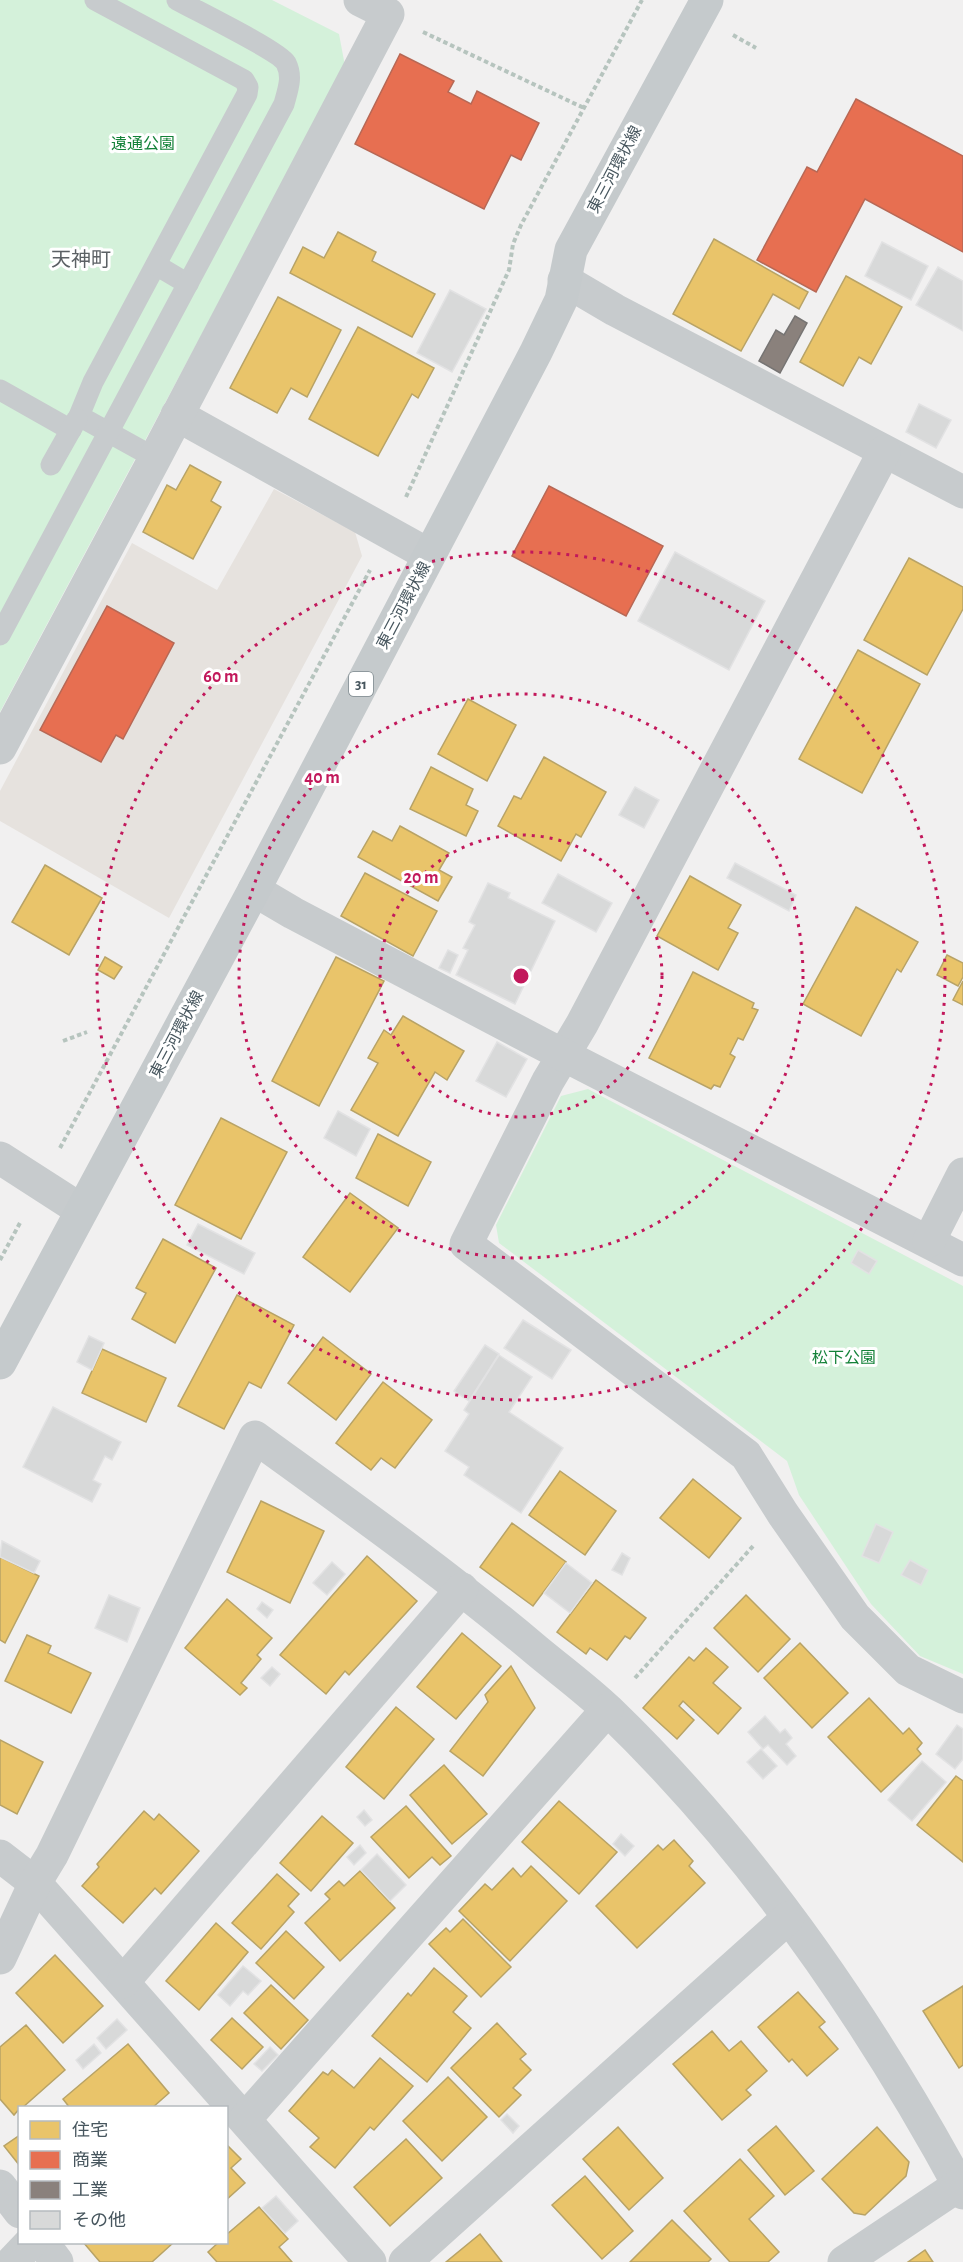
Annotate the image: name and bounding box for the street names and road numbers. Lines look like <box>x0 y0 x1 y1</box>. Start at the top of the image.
street label: 東三河環状線 <box>584 123 644 216</box>
street label: 東三河環状線 <box>373 559 433 652</box>
road number: 31 <box>349 672 373 696</box>
street label: 東三河環状線 <box>146 988 206 1081</box>

